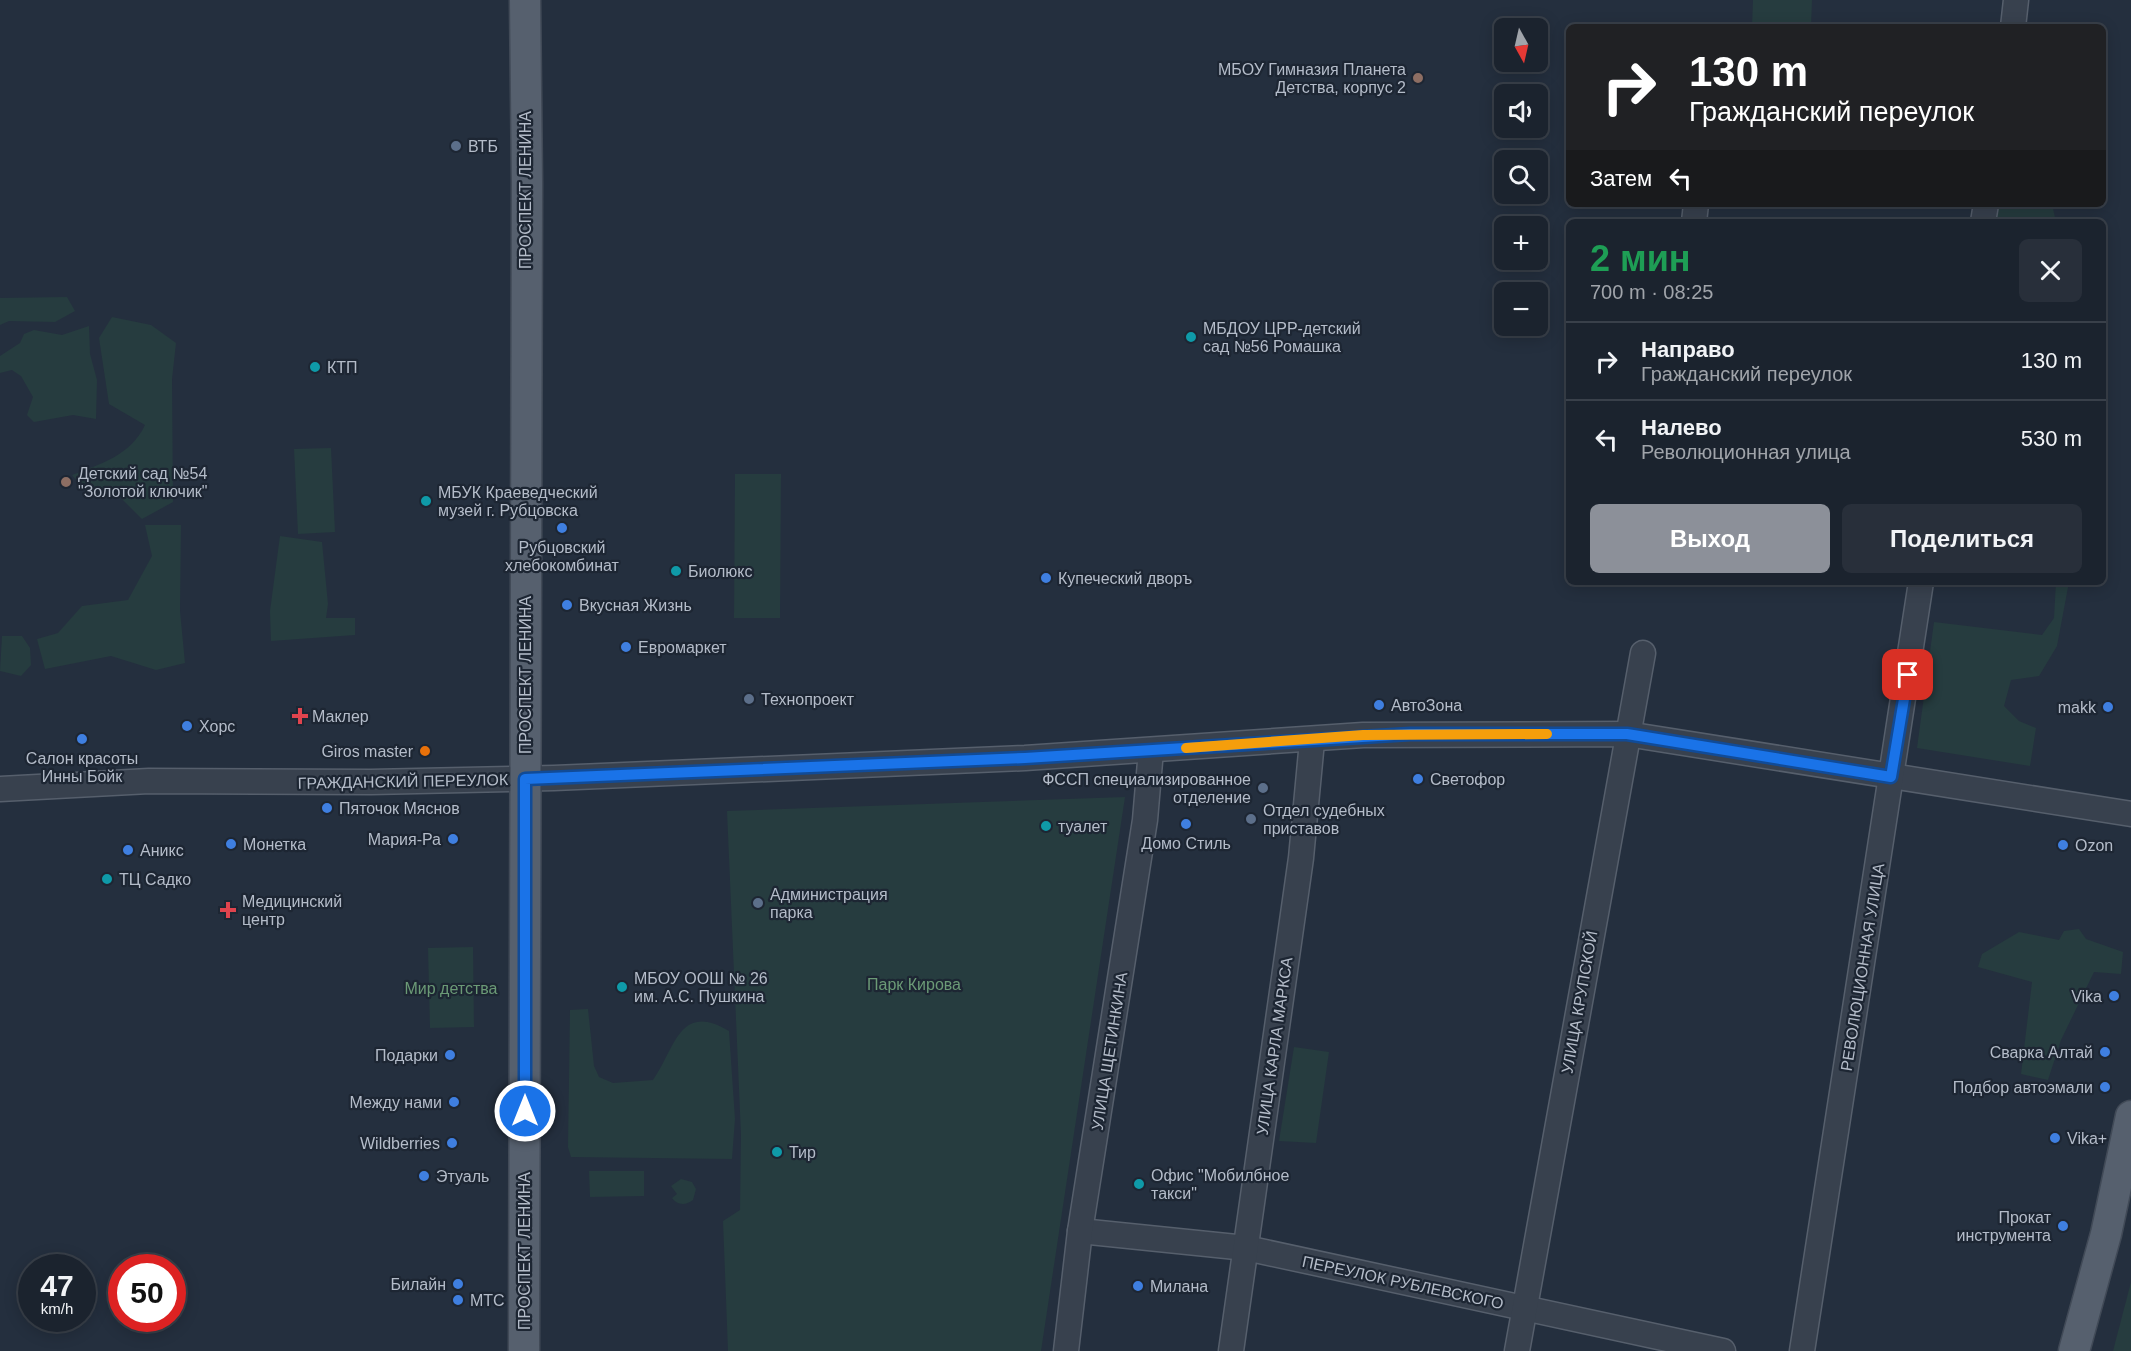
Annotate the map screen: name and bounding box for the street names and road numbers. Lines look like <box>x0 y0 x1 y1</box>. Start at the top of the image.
street label: ПРОСПЕКТ ЛЕНИНА <box>517 111 534 269</box>
street label: ПРОСПЕКТ ЛЕНИНА <box>517 596 534 754</box>
street label: ГРАЖДАНСКИЙ ПЕРЕУЛОК <box>298 770 509 792</box>
street label: РЕВОЛЮЦИОННАЯ УЛИЦА <box>1838 862 1887 1072</box>
street label: УЛИЦА КРУПСКОЙ <box>1558 929 1600 1075</box>
street label: УЛИЦА КАРЛА МАРКСА <box>1254 956 1295 1136</box>
street label: УЛИЦА ЩЕТИНКИНА <box>1089 970 1130 1131</box>
street label: ПРОСПЕКТ ЛЕНИНА <box>516 1172 533 1330</box>
street label: ПЕРЕУЛОК РУБЛЕВСКОГО <box>1301 1253 1505 1312</box>

